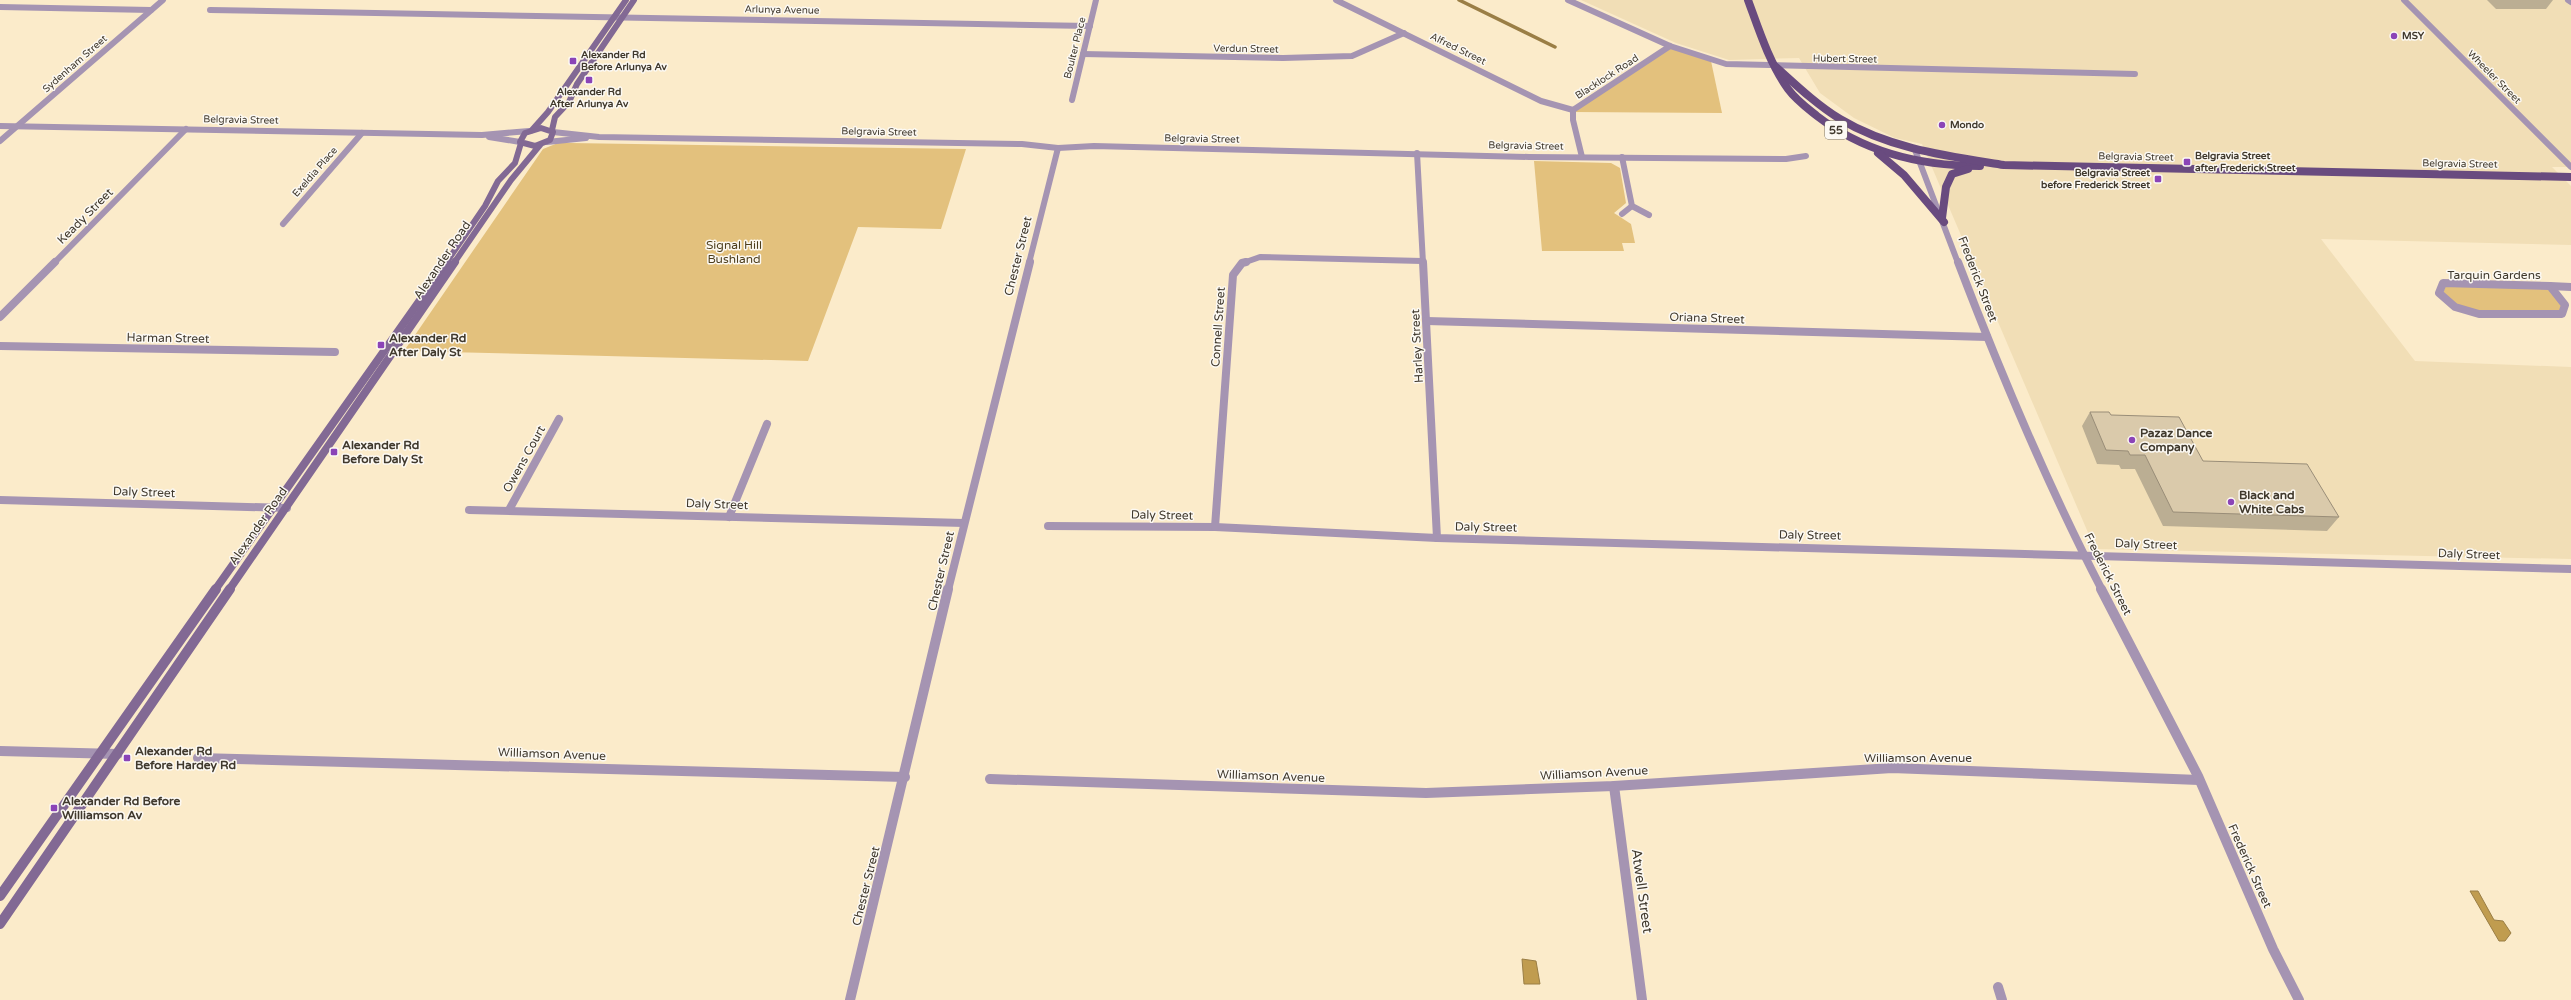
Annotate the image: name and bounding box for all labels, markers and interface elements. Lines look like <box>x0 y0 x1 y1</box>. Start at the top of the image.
street label: Arlunya Avenue <box>744 3 820 17</box>
street label: Boulter Place <box>1062 16 1089 80</box>
street label: Alfred Street <box>1428 30 1488 68</box>
place label: MSY <box>2402 30 2425 42</box>
marker: MSY <box>2389 31 2399 41</box>
street label: Sydenham Street <box>40 33 110 95</box>
street label: Verdun Street <box>1213 42 1279 56</box>
street label: Wheeler Street <box>2465 48 2523 106</box>
place label: Alexander Rd Before Arlunya Av <box>581 49 668 73</box>
street label: Blacklock Road <box>1573 52 1641 102</box>
street label: Hubert Street <box>1813 52 1877 66</box>
marker: Alexander Rd Before Arlunya Av <box>568 56 578 66</box>
marker: Alexander Rd After Arlunya Av <box>584 75 594 85</box>
place label: Alexander Rd After Arlunya Av <box>550 86 629 110</box>
street label: Belgravia Street <box>203 113 279 127</box>
place label: Mondo <box>1950 119 1984 131</box>
marker: Mondo <box>1937 120 1947 130</box>
road number: 55 <box>1825 121 1847 139</box>
street label: Belgravia Street <box>841 125 917 139</box>
street label: Belgravia Street <box>1164 132 1240 146</box>
street label: Belgravia Street <box>1488 139 1564 153</box>
street label: Exeldia Place <box>290 144 340 200</box>
street label: Belgravia Street <box>2098 150 2174 164</box>
place label: Belgravia Street after Frederick Street <box>2195 150 2296 174</box>
marker: Belgravia Street after Frederick Street <box>2182 157 2192 167</box>
street label: Belgravia Street <box>2422 157 2498 171</box>
place label: Belgravia Street before Frederick Street <box>2041 167 2150 191</box>
marker: Belgravia Street before Frederick Street <box>2153 174 2163 184</box>
street label: Keady Street <box>54 185 116 247</box>
street label: Chester Street <box>1001 214 1035 297</box>
street label: Alexander Road <box>411 218 473 302</box>
street label: Frederick Street <box>1955 234 2001 324</box>
park label: Signal Hill Bushland <box>706 238 762 266</box>
street label: Tarquin Gardens <box>2447 268 2541 282</box>
street label: Connell Street <box>1208 286 1228 368</box>
street label: Harley Street <box>1408 308 1426 383</box>
street label: Oriana Street <box>1669 310 1745 326</box>
street label: Harman Street <box>126 330 210 346</box>
place label: Alexander Rd After Daly St <box>389 331 466 360</box>
marker: Alexander Rd After Daly St <box>376 340 386 350</box>
street label: Owens Court <box>500 423 548 495</box>
place label: Pazaz Dance Company <box>2140 426 2213 455</box>
marker: Pazaz Dance Company <box>2127 435 2137 445</box>
place label: Alexander Rd Before Daly St <box>342 438 423 467</box>
marker: Alexander Rd Before Daly St <box>329 447 339 457</box>
street label: Daly Street <box>113 484 176 500</box>
street label: Alexander Road <box>226 485 290 567</box>
place label: Black and White Cabs <box>2239 488 2304 516</box>
street label: Daly Street <box>686 496 749 512</box>
marker: Black and White Cabs <box>2226 497 2236 507</box>
street label: Daly Street <box>1131 507 1194 523</box>
street label: Daly Street <box>1455 519 1518 535</box>
street label: Daly Street <box>1779 527 1842 543</box>
street label: Chester Street <box>925 529 957 612</box>
street label: Frederick Street <box>2081 531 2135 618</box>
street label: Daly Street <box>2115 536 2178 552</box>
street label: Daly Street <box>2438 546 2501 562</box>
place label: Alexander Rd Before Hardey Rd <box>135 744 236 773</box>
street label: Williamson Avenue <box>498 745 606 763</box>
street label: Williamson Avenue <box>1864 751 1972 765</box>
marker: Alexander Rd Before Hardey Rd <box>122 753 132 763</box>
street label: Williamson Avenue <box>1540 763 1649 783</box>
street label: Williamson Avenue <box>1217 767 1325 785</box>
place label: Alexander Rd Before Williamson Av <box>62 794 180 822</box>
marker: Alexander Rd Before Williamson Av <box>49 803 59 813</box>
street label: Frederick Street <box>2225 822 2275 911</box>
street label: Chester Street <box>849 844 883 927</box>
street label: Atwell Street <box>1628 848 1656 935</box>

